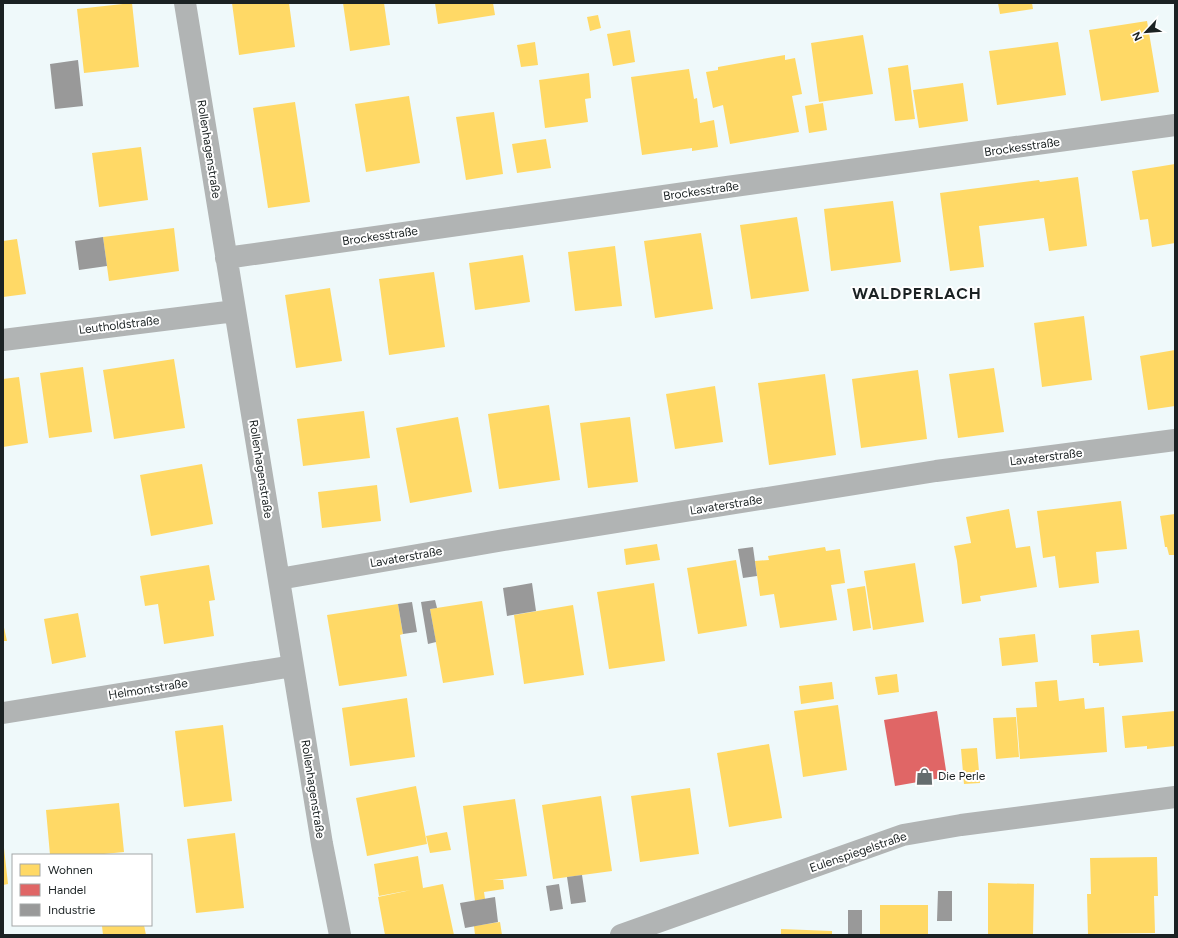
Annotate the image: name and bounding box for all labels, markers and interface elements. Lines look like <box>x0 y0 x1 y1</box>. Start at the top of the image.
north arrow <box>1126 12 1166 52</box>
text: N <box>1130 29 1145 43</box>
street label: Rollenhagenstraße <box>194 99 224 200</box>
street label: Brockesstraße <box>983 135 1061 159</box>
street label: Brockesstraße <box>662 179 740 203</box>
street label: Brockesstraße <box>341 224 419 248</box>
district label: WALDPERLACH <box>852 284 982 303</box>
street label: Leutholdstraße <box>78 313 160 337</box>
street label: Rollenhagenstraße <box>246 419 276 520</box>
street label: Lavaterstraße <box>1009 446 1084 468</box>
street label: Lavaterstraße <box>689 492 764 518</box>
street label: Lavaterstraße <box>369 544 444 570</box>
street label: Helmontstraße <box>107 676 189 702</box>
street label: Rollenhagenstraße <box>298 739 328 840</box>
shop icon: Die Perle <box>915 766 935 786</box>
place label: Die Perle <box>938 769 986 783</box>
street label: Eulenspiegelstraße <box>808 829 909 875</box>
legend <box>12 854 152 926</box>
text: Wohnen <box>48 863 93 877</box>
text: Handel <box>48 883 86 897</box>
text: Industrie <box>48 903 96 917</box>

